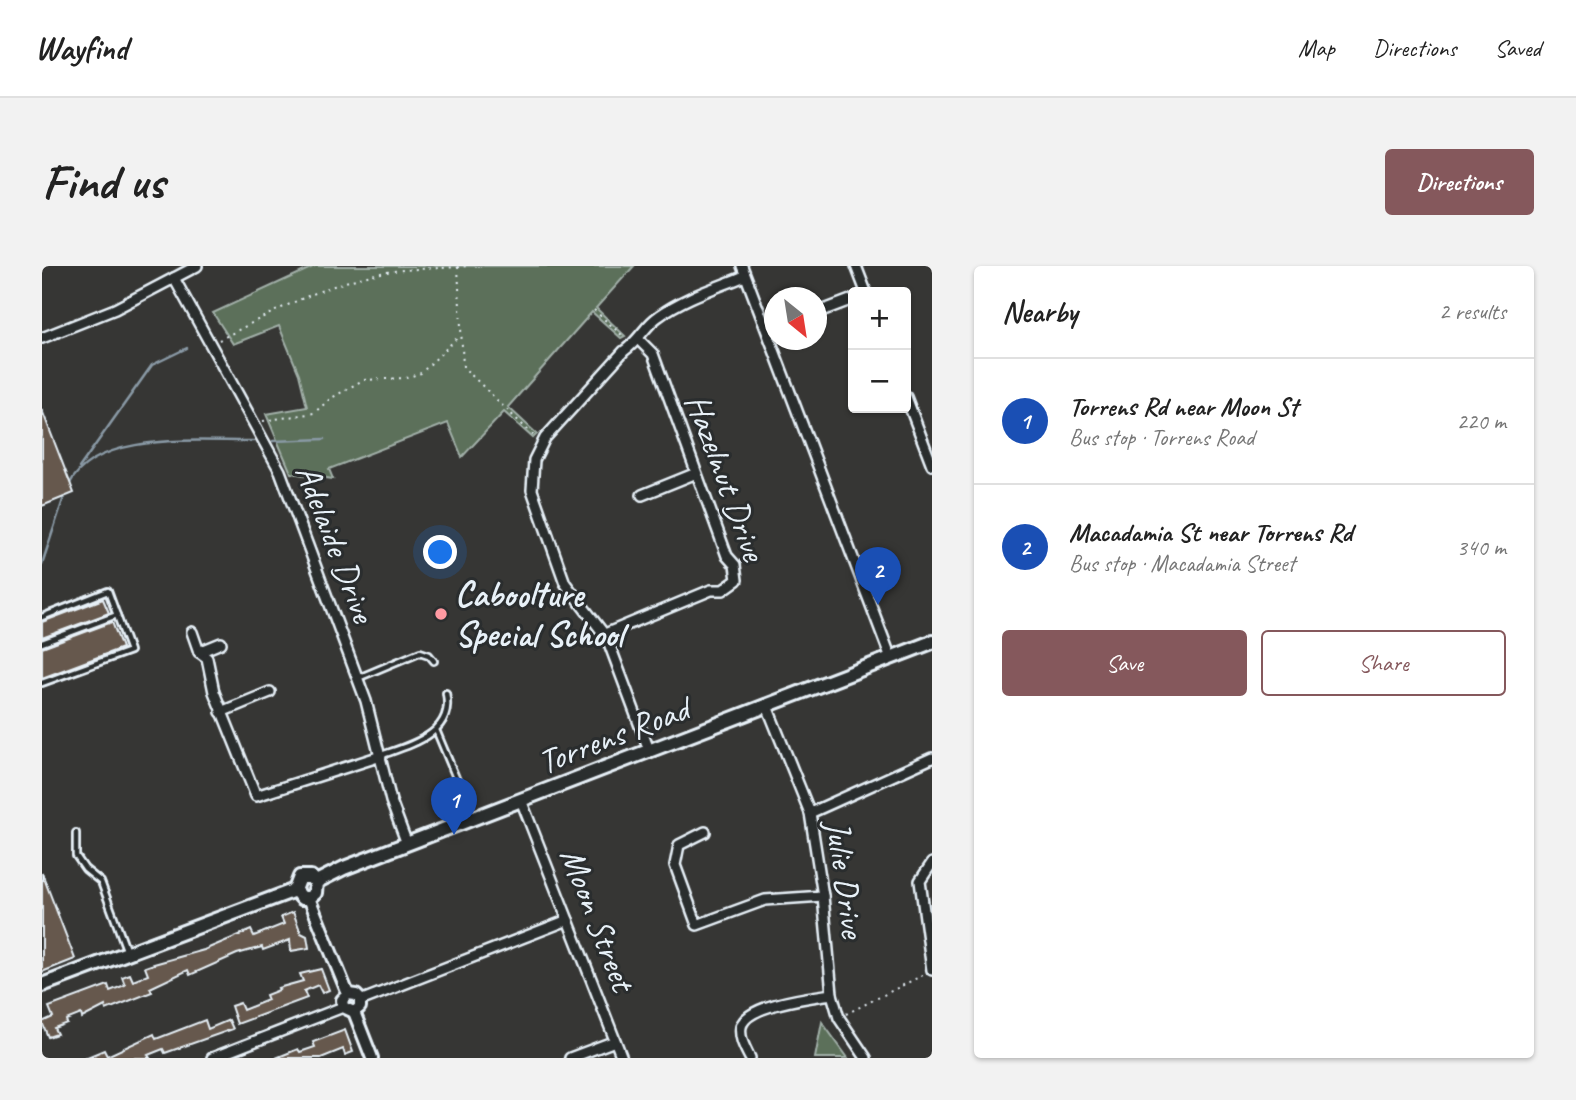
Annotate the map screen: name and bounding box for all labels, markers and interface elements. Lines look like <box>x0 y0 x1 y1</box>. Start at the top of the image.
text: Wayfind <box>35 27 128 69</box>
text: Map <box>1298 33 1335 63</box>
text: Directions <box>1373 33 1456 63</box>
text: Saved <box>1494 33 1541 63</box>
button: Directions <box>1385 149 1534 215</box>
text: Find us <box>42 151 164 213</box>
north arrow <box>764 287 827 350</box>
map controls <box>848 287 911 413</box>
button: + <box>848 287 911 350</box>
text: Nearby <box>1002 293 1078 331</box>
text: 2 results <box>1439 297 1506 326</box>
button: − <box>848 350 911 413</box>
street label: Hazelnut Drive <box>675 388 777 569</box>
text: Torrens Rd near Moon St <box>1069 390 1298 423</box>
text: 1 <box>1020 407 1030 436</box>
text: 220 m <box>1457 407 1506 436</box>
text: Bus stop · Torrens Road <box>1069 423 1254 452</box>
street label: Adelaide Drive <box>285 458 387 631</box>
text: Macadamia St near Torrens Rd <box>1069 516 1352 549</box>
text: 2 <box>1020 533 1030 562</box>
text: 340 m <box>1457 533 1506 562</box>
your location <box>423 535 457 569</box>
pin: 2 <box>855 547 901 605</box>
text: Bus stop · Macadamia Street <box>1069 549 1295 578</box>
place label: Caboolture Special School <box>455 572 630 657</box>
marker: Caboolture Special School <box>433 606 449 622</box>
button: Save <box>1002 630 1247 696</box>
button: Share <box>1261 630 1506 696</box>
street label: Torrens Road <box>531 684 700 785</box>
pin: 1 <box>431 777 477 835</box>
street label: Julie Drive <box>815 816 876 943</box>
street label: Moon Street <box>550 841 647 1000</box>

